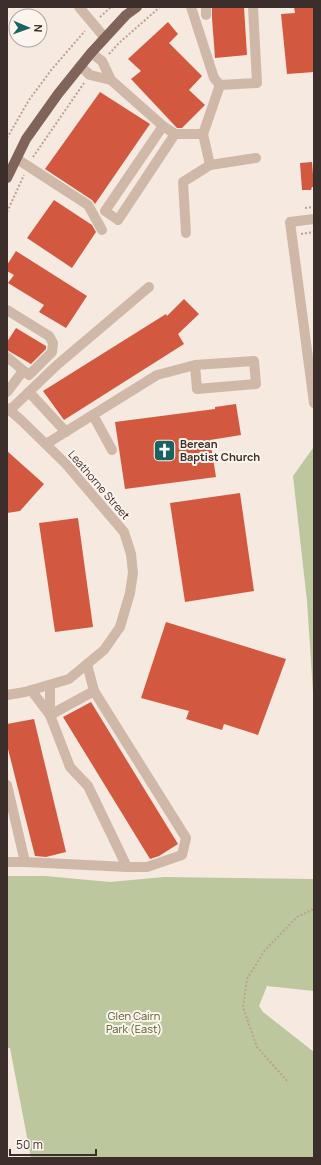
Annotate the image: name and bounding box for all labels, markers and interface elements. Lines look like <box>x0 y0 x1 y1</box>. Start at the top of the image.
north arrow <box>8 8 48 48</box>
text: N <box>31 24 46 33</box>
place label: Berean Baptist Church <box>180 436 260 464</box>
church icon: Berean Baptist Church <box>152 437 178 463</box>
street label: Leathorne Street <box>65 447 134 522</box>
park label: Glen Cairn Park (East) <box>106 1008 162 1036</box>
scale bar <box>10 1131 96 1157</box>
text: 50 m <box>16 1136 43 1153</box>

